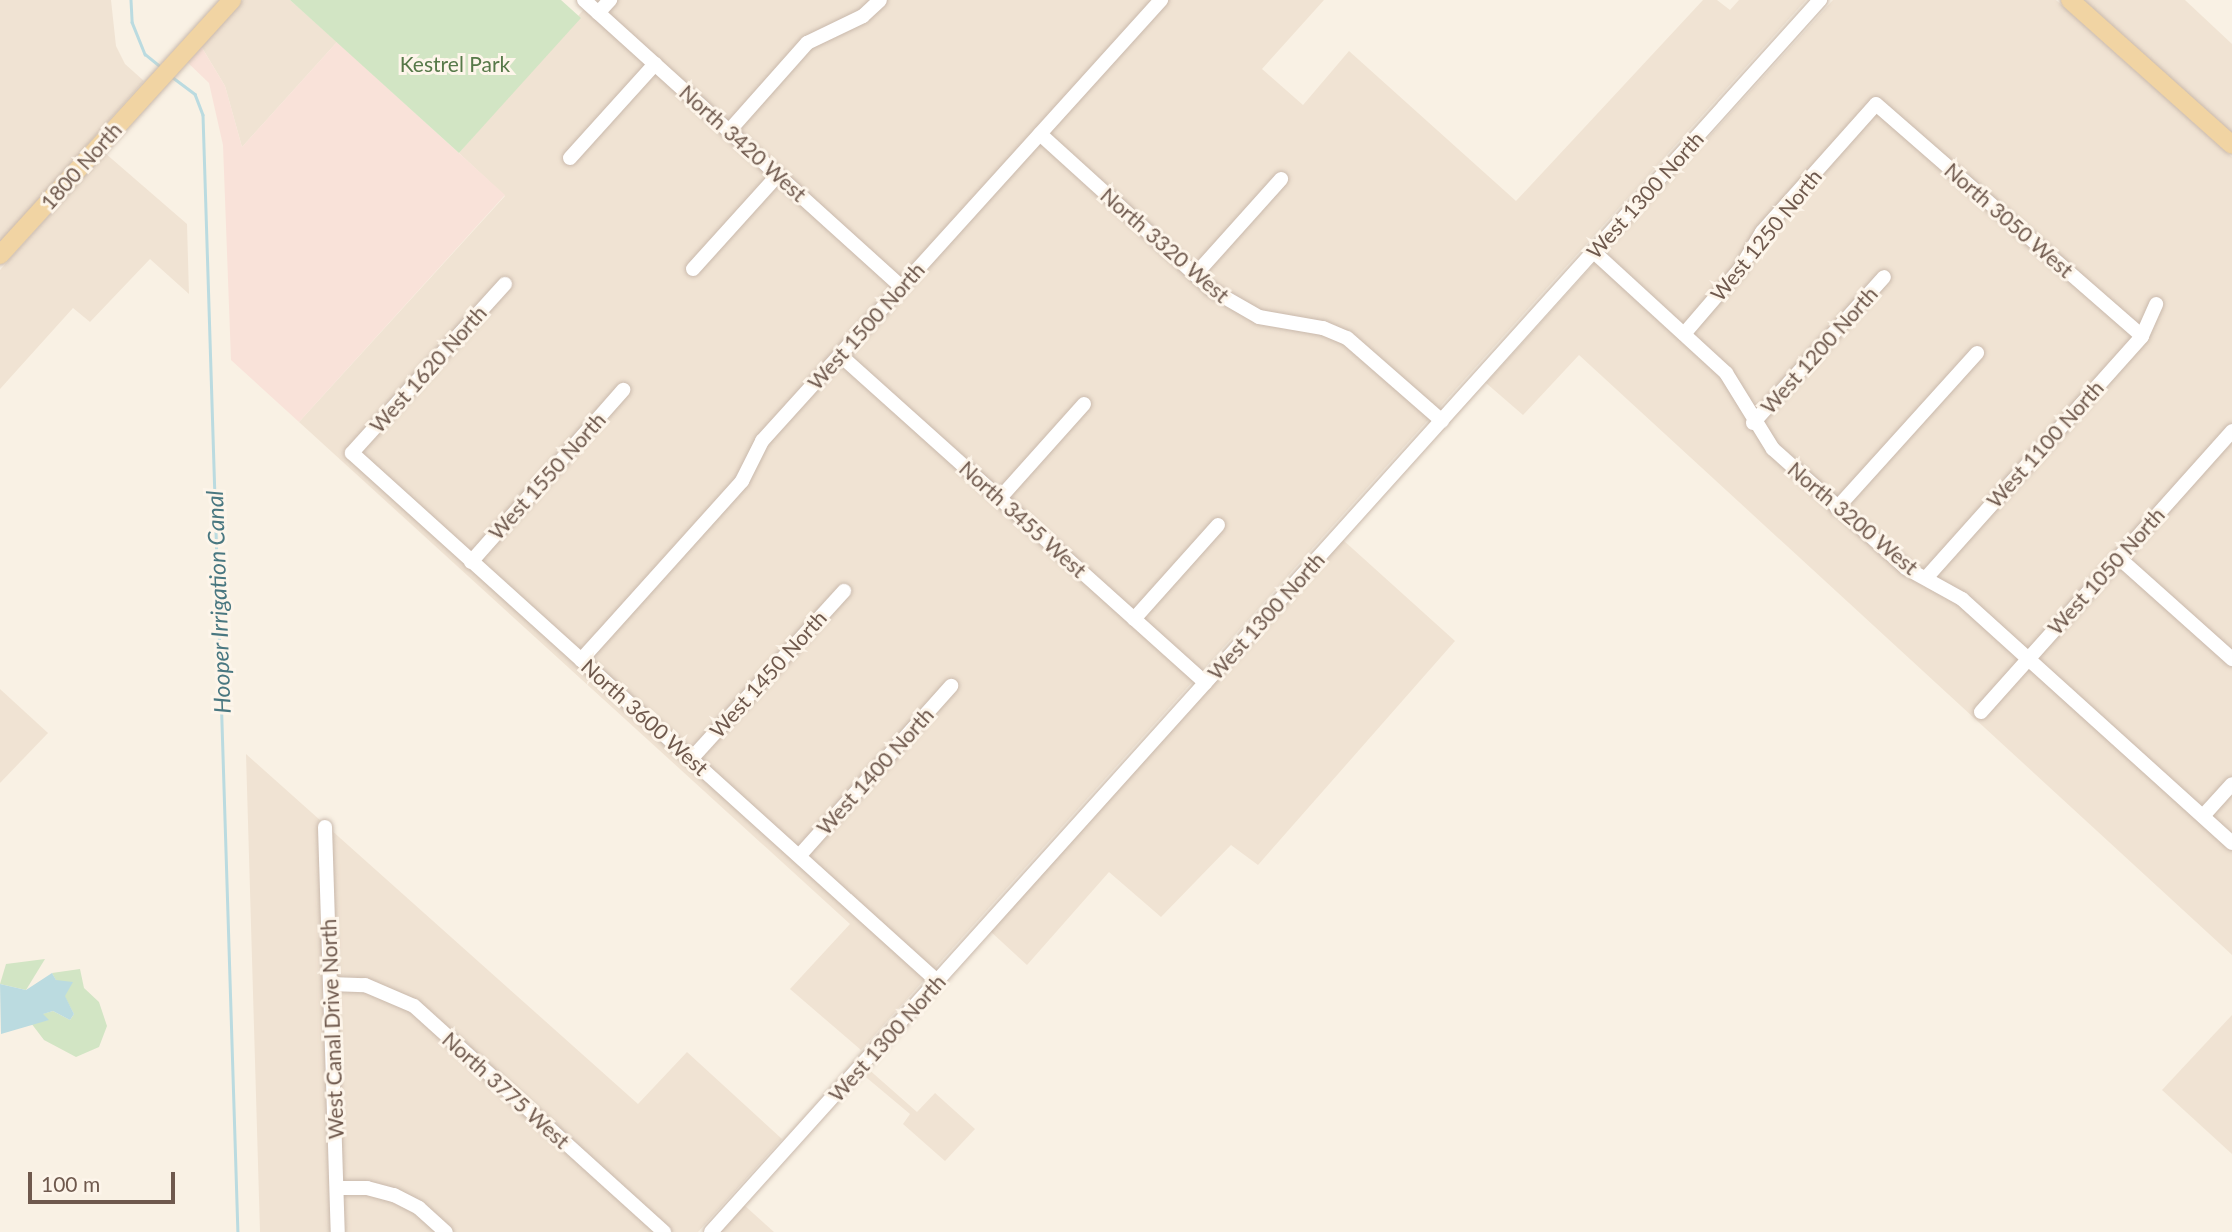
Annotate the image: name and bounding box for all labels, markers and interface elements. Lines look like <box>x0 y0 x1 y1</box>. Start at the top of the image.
park label: Kestrel Park <box>400 51 510 77</box>
street label: North 3420 West <box>674 79 812 207</box>
street label: 1800 North <box>35 117 127 215</box>
street label: West 1300 North <box>1581 126 1709 264</box>
street label: North 3050 West <box>1940 157 2078 283</box>
street label: West 1250 North <box>1705 164 1827 306</box>
street label: North 3320 West <box>1096 182 1234 308</box>
street label: West 1500 North <box>802 257 930 395</box>
street label: West 1200 North <box>1755 281 1883 419</box>
street label: West 1620 North <box>364 300 492 438</box>
street label: West 1100 North <box>1981 375 2109 513</box>
street label: West 1550 North <box>483 407 611 545</box>
street label: North 3455 West <box>954 455 1092 583</box>
street label: North 3200 West <box>1783 456 1923 580</box>
water label: Hooper Irrigation Canal <box>200 490 236 714</box>
street label: West 1050 North <box>2042 502 2170 640</box>
street label: West 1300 North <box>1202 547 1330 685</box>
street label: West 1450 North <box>704 605 832 743</box>
street label: North 3600 West <box>576 653 714 781</box>
street label: West 1400 North <box>811 702 939 840</box>
street label: West Canal Drive North <box>316 918 348 1140</box>
street label: West 1300 North <box>823 969 951 1107</box>
street label: North 3775 West <box>437 1026 575 1154</box>
scale bar <box>32 1158 178 1202</box>
text: 100 m <box>41 1171 100 1196</box>

